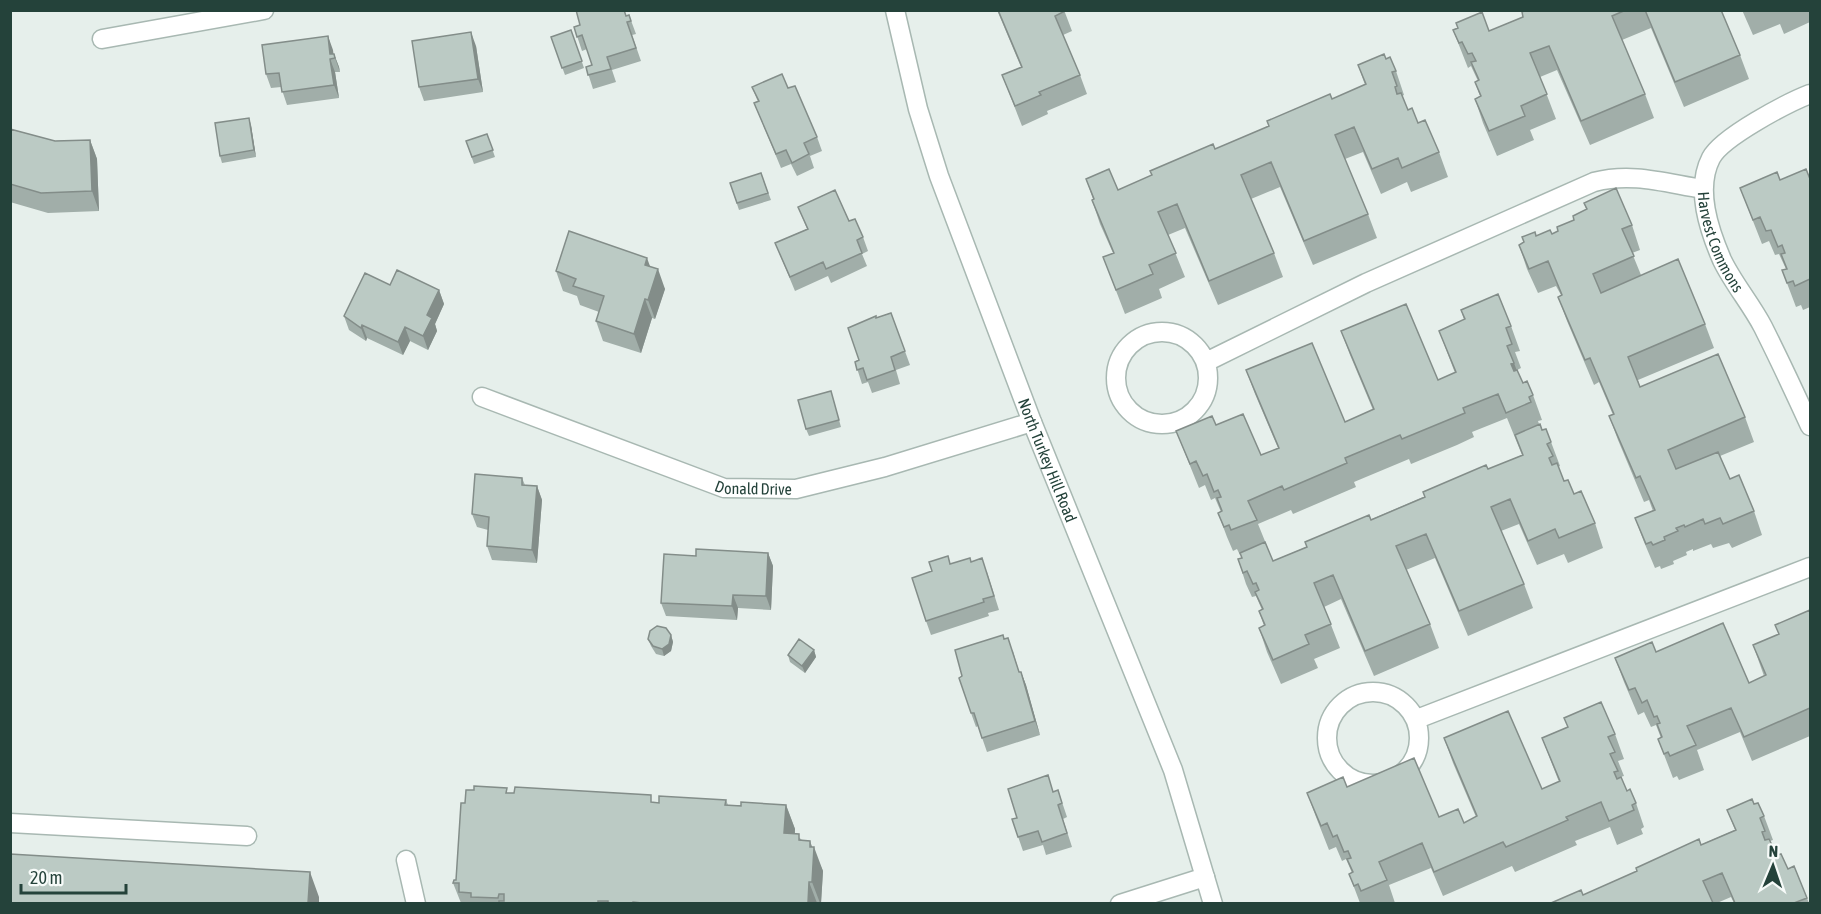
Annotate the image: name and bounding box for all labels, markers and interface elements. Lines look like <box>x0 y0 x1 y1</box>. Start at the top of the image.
street label: Harvest Commons <box>1695 191 1748 296</box>
street label: North Turkey Hill Road <box>1015 396 1081 525</box>
street label: Donald Drive <box>713 476 792 498</box>
north arrow <box>1743 836 1803 896</box>
text: N <box>1768 842 1779 860</box>
scale bar <box>21 857 126 895</box>
text: 20 m <box>30 867 62 888</box>

